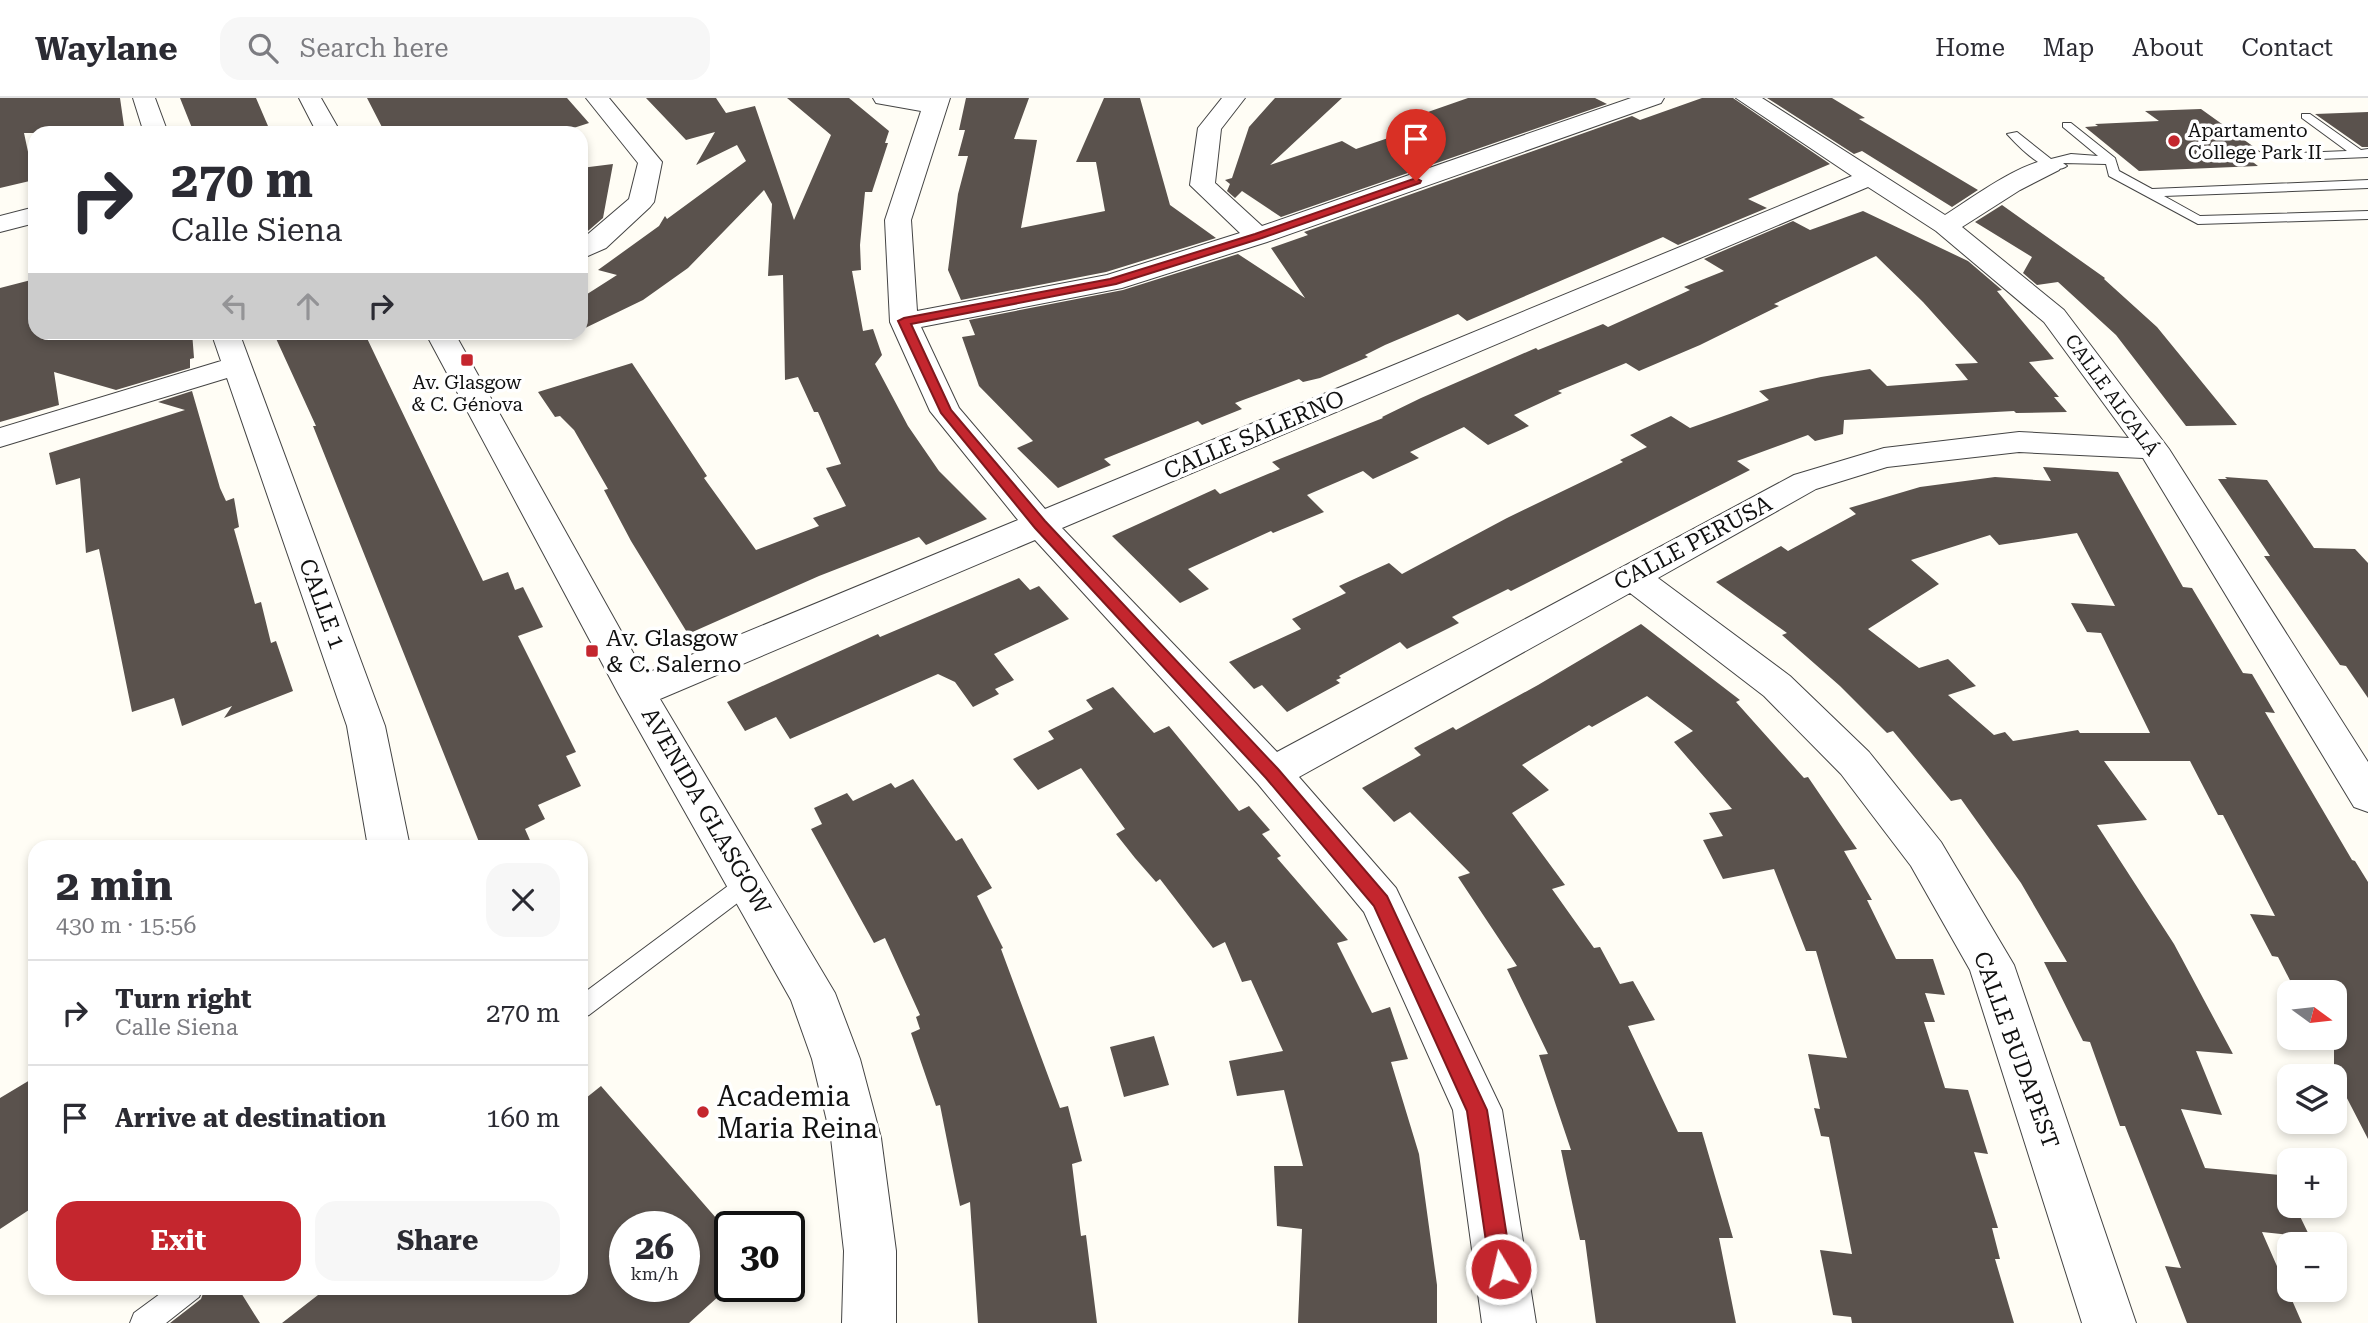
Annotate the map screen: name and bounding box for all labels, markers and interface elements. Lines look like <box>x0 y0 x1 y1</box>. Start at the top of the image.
search box <box>220 17 710 80</box>
text: Waylane <box>35 29 178 68</box>
icon: search <box>244 29 282 67</box>
text: Search here <box>300 33 449 63</box>
text: Home <box>1935 34 2005 62</box>
text: Map <box>2043 34 2094 62</box>
text: About <box>2132 34 2203 62</box>
text: Contact <box>2241 34 2333 62</box>
pin <box>1386 109 1446 181</box>
place label: Apartamento College Park II <box>2188 119 2322 164</box>
icon: arrive <box>1397 120 1435 158</box>
marker: Apartamento College Park II <box>2166 133 2182 149</box>
text: 270 m <box>171 152 313 209</box>
icon: right <box>56 154 147 245</box>
text: Calle Siena <box>171 211 342 249</box>
icon: left <box>216 287 254 325</box>
icon: ahead <box>289 287 327 325</box>
icon: right <box>362 287 400 325</box>
street label: CALLE ALCALÁ <box>2060 330 2164 461</box>
marker: Av. Glasgow & C. Génova <box>459 352 475 368</box>
place label: Av. Glasgow & C. Génova <box>411 371 523 416</box>
street label: CALLE SALERNO <box>1160 385 1348 485</box>
street label: CALLE PERUSA <box>1609 490 1777 596</box>
street label: CALLE 1 <box>293 555 351 653</box>
place label: Av. Glasgow & C. Salerno <box>606 625 741 678</box>
marker: Av. Glasgow & C. Salerno <box>584 643 600 659</box>
street label: AVENIDA GLASGOW <box>636 703 776 920</box>
text: 2 min <box>56 861 173 910</box>
button: close <box>486 863 560 937</box>
text: 430 m · 15:56 <box>56 912 196 939</box>
street label: CALLE BUDAPEST <box>1968 948 2064 1152</box>
north arrow <box>2277 980 2347 1050</box>
map controls <box>2277 980 2347 1302</box>
text: Turn right <box>115 984 251 1014</box>
icon: right <box>56 994 94 1032</box>
text: 270 m <box>486 998 560 1028</box>
text: Calle Siena <box>115 1014 238 1041</box>
button: layers <box>2277 1064 2347 1134</box>
place label: Academia Maria Reina <box>717 1080 878 1145</box>
icon: arrive <box>56 1099 94 1137</box>
text: Arrive at destination <box>115 1103 386 1133</box>
text: 160 m <box>486 1103 560 1133</box>
marker: Academia Maria Reina <box>695 1104 711 1120</box>
button: + <box>2277 1148 2347 1218</box>
button: Exit <box>56 1201 301 1281</box>
button: Share <box>315 1201 560 1281</box>
speed limit sign: 30 <box>714 1211 805 1302</box>
text: 26 <box>635 1227 674 1268</box>
position arrow <box>1464 1232 1538 1306</box>
button: − <box>2277 1232 2347 1302</box>
text: km/h <box>630 1263 679 1284</box>

